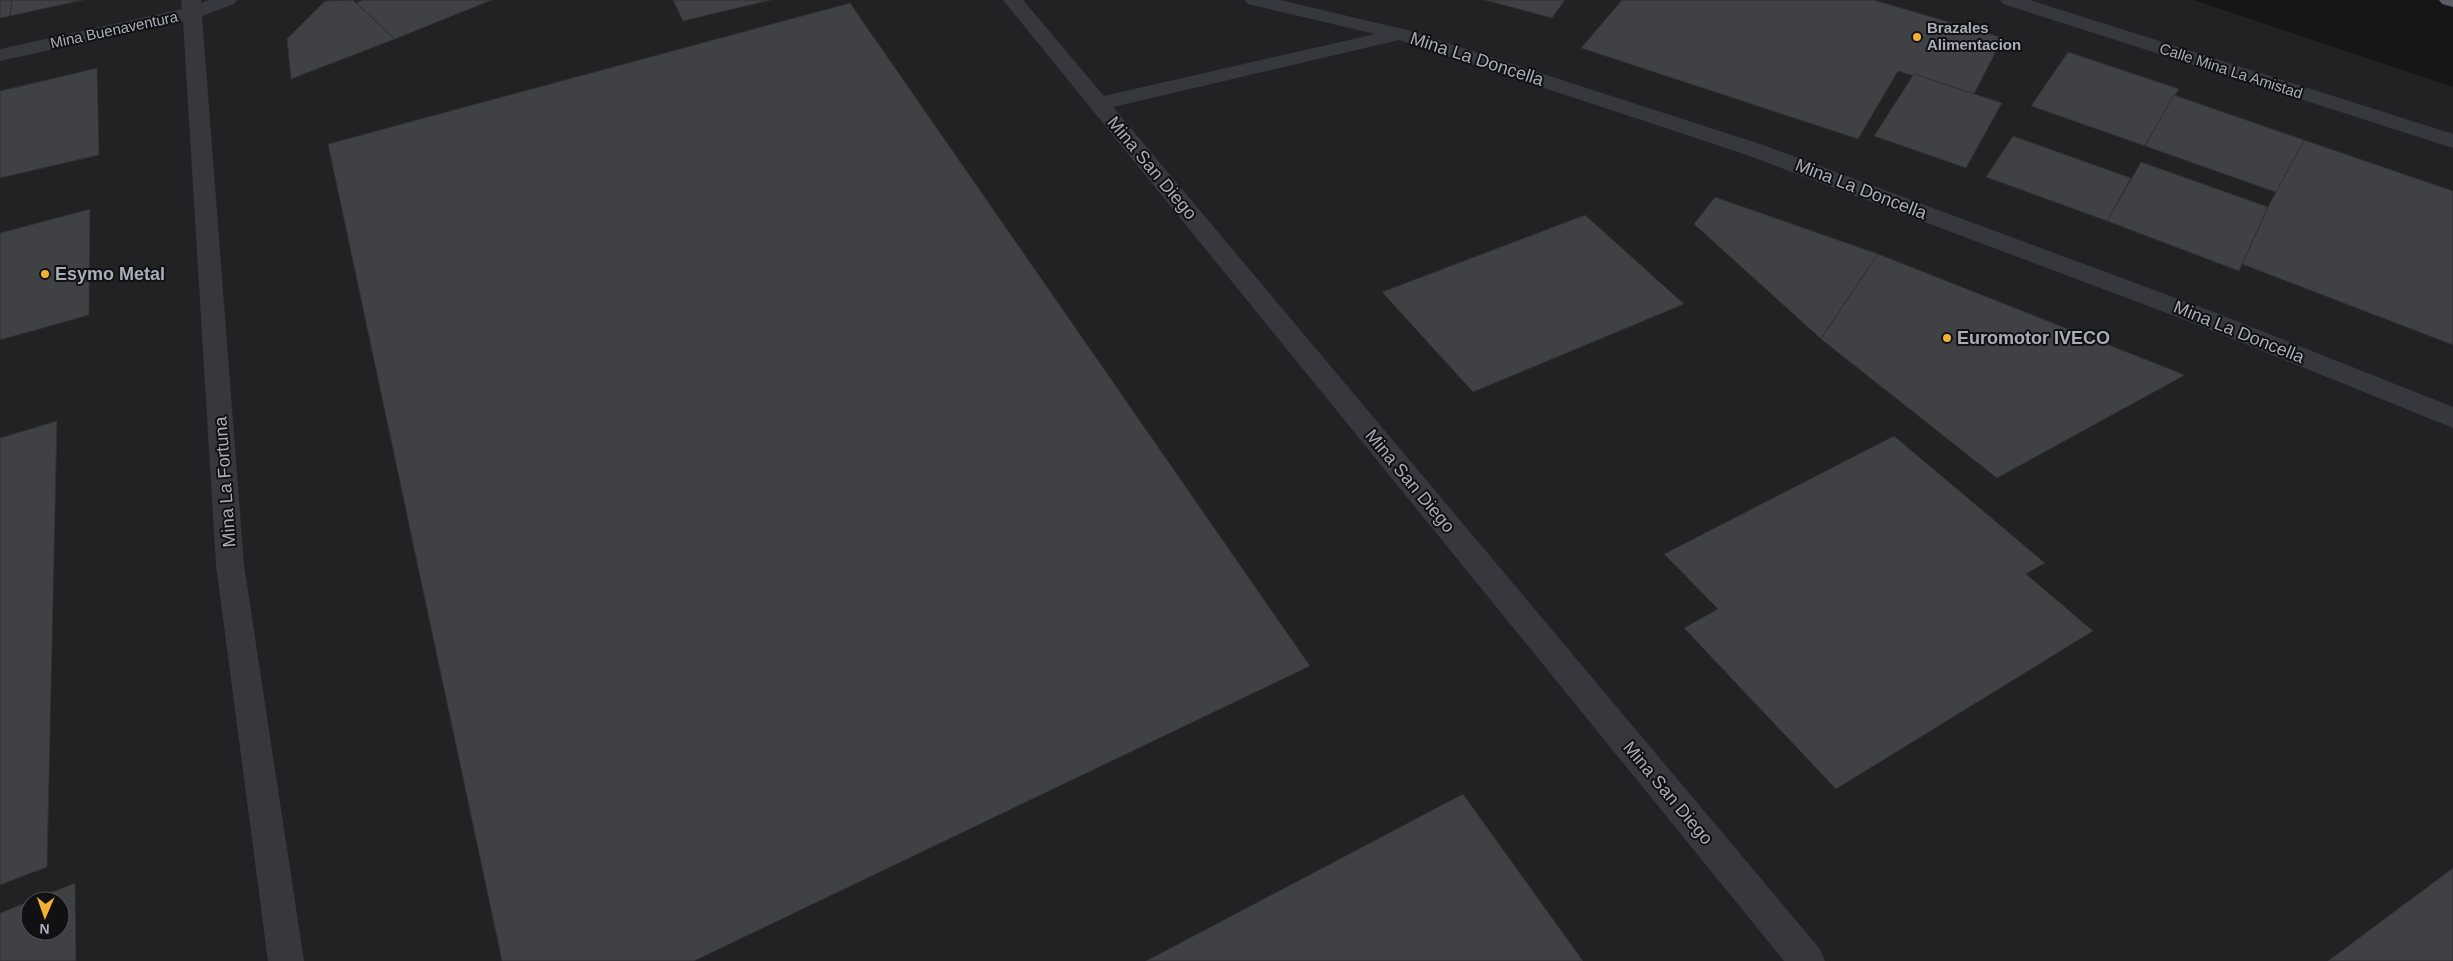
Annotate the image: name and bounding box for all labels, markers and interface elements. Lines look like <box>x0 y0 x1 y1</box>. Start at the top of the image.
street label: Mina Buenaventura <box>49 8 180 51</box>
place label: Brazales Alimentacion <box>1927 19 2021 53</box>
street label: Mina La Doncella <box>1408 28 1547 90</box>
marker: Brazales Alimentacion <box>1911 31 1923 43</box>
street label: Calle Mina La Amistad <box>2158 39 2305 102</box>
street label: Mina San Diego <box>1103 113 1201 223</box>
street label: Mina La Doncella <box>1792 155 1930 224</box>
place label: Esymo Metal <box>55 264 165 284</box>
marker: Esymo Metal <box>39 268 51 280</box>
street label: Mina La Doncella <box>2171 297 2308 368</box>
place label: Euromotor IVECO <box>1957 328 2110 348</box>
marker: Euromotor IVECO <box>1941 332 1953 344</box>
street label: Mina La Fortuna <box>210 415 240 548</box>
street label: Mina San Diego <box>1361 426 1459 536</box>
street label: Mina San Diego <box>1619 738 1717 848</box>
north arrow <box>20 891 70 941</box>
text: N <box>39 921 50 937</box>

